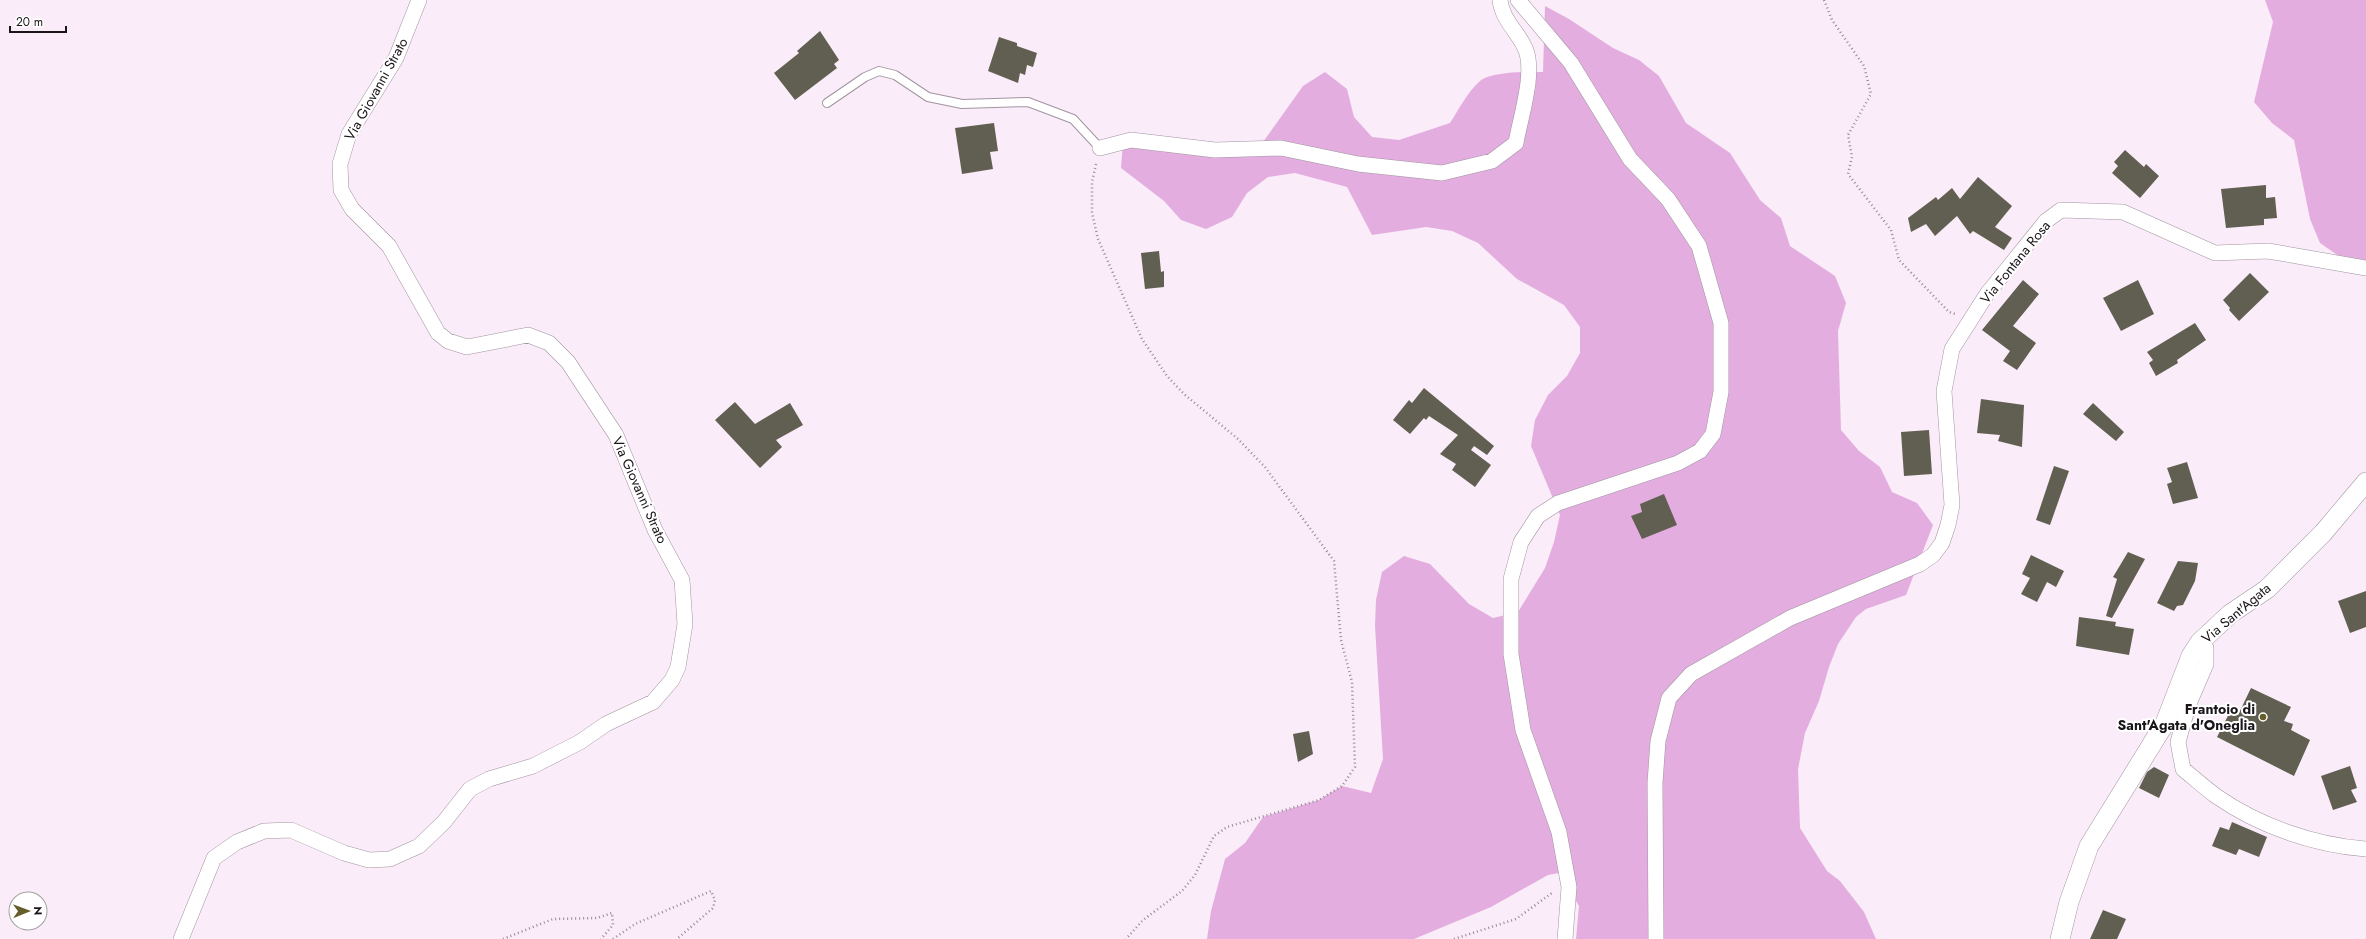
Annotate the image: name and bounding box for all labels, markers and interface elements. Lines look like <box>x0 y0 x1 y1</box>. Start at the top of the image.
scale bar <box>10 8 66 34</box>
text: 20 m <box>16 13 43 31</box>
street label: Via Giovanni Strato <box>339 34 413 144</box>
street label: Via Fontana Rosa <box>1975 216 2055 308</box>
street label: Via Giovanni Strato <box>608 434 673 547</box>
street label: Via Sant'Agata <box>2197 578 2275 648</box>
place label: Frantoio di Sant'Agata d'Oneglia <box>2118 699 2255 735</box>
marker: Frantoio di Sant'Agata d'Oneglia <box>2258 712 2268 722</box>
north arrow <box>8 891 48 931</box>
text: N <box>30 906 46 915</box>

